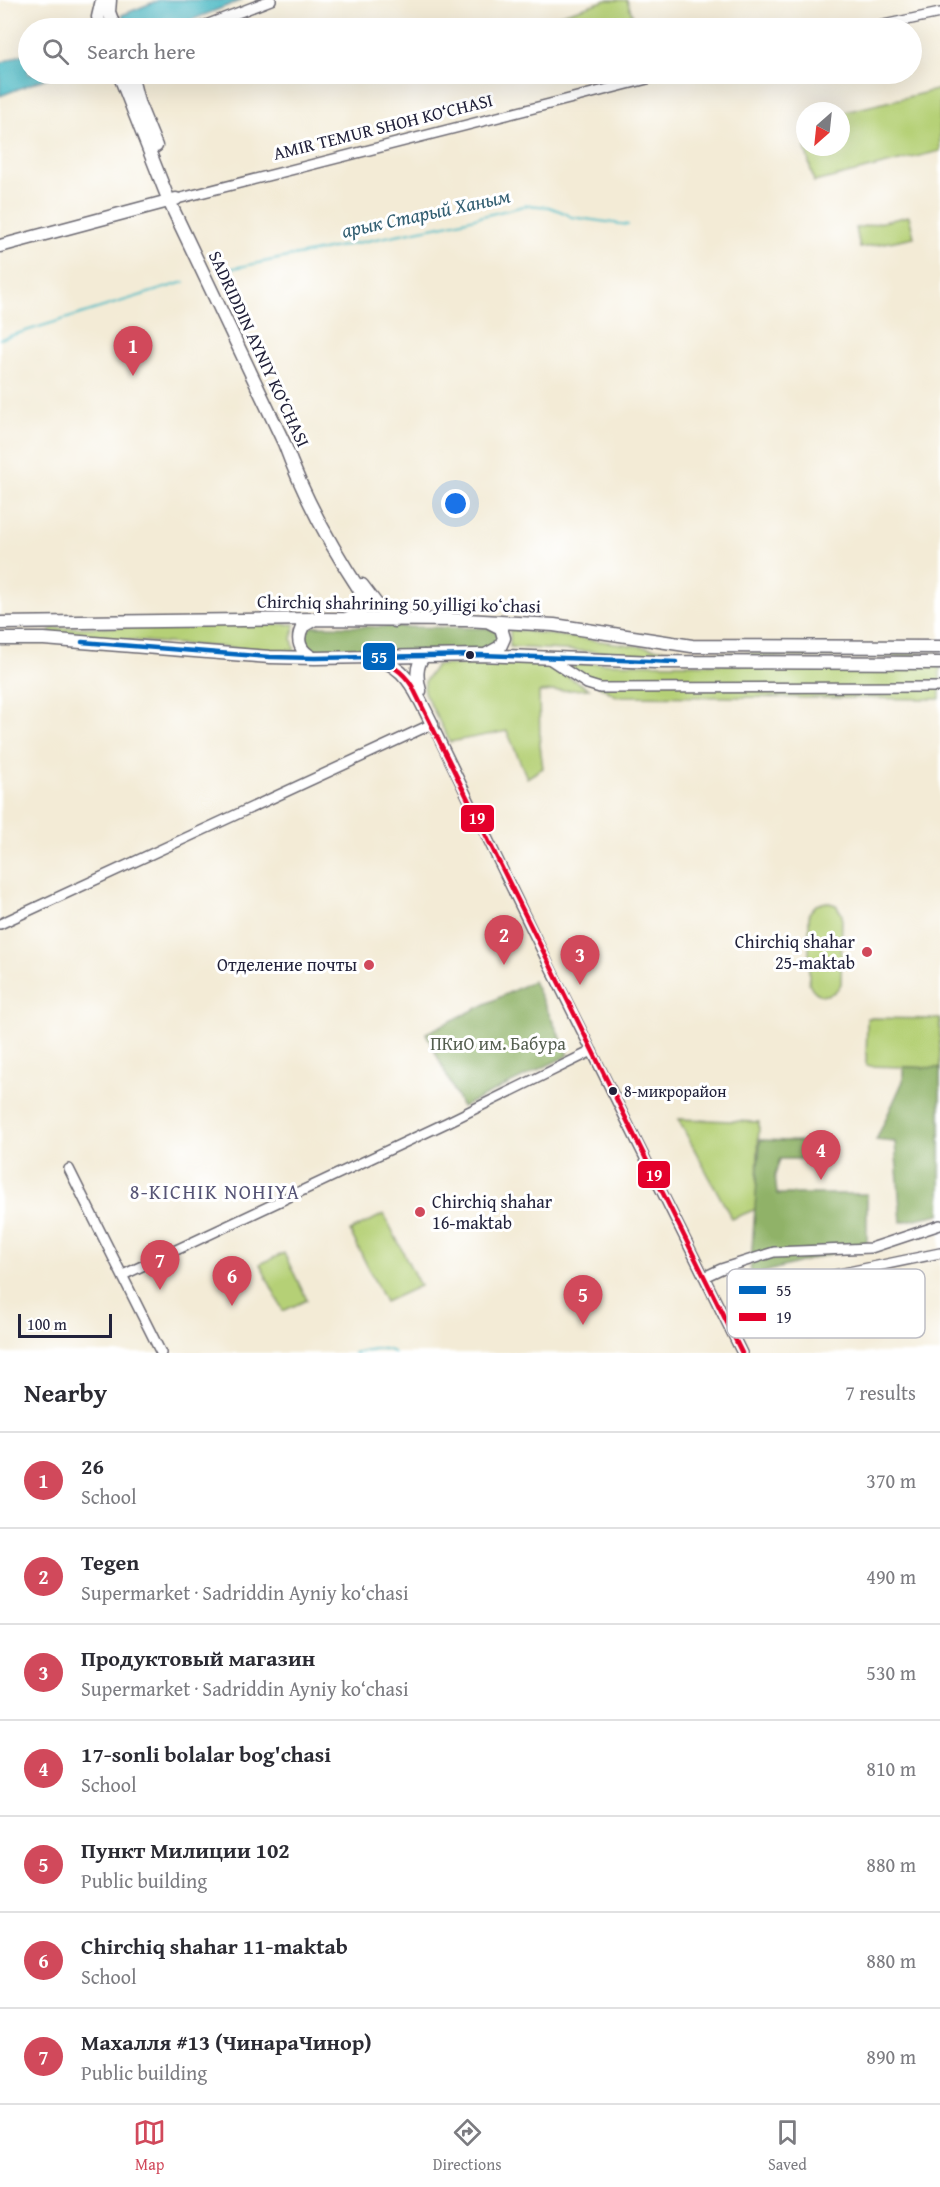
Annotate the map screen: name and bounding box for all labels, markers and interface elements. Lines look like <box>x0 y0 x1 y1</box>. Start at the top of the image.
search box <box>18 18 922 84</box>
icon: search <box>39 35 72 68</box>
text: Search here <box>87 35 196 67</box>
street label: AMIR TEMUR SHOH KO‘CHASI <box>270 86 496 167</box>
north arrow <box>796 102 850 156</box>
water label: арык Старый Ханым <box>339 180 513 245</box>
street label: SADRIDDIN AYNIY KO‘CHASI <box>202 246 317 452</box>
pin: 1 <box>114 326 152 376</box>
your location <box>441 489 470 518</box>
street label: Chirchiq shahrining 50 yilligi koʻchasi <box>257 588 541 619</box>
line badge: 55 <box>362 642 396 671</box>
text: 55 <box>371 645 387 669</box>
unlabelled marker <box>464 649 476 661</box>
line badge: 19 <box>460 804 495 833</box>
text: 19 <box>469 806 485 830</box>
pin: 2 <box>484 916 524 965</box>
place label: Chirchiq shahar 25-maktab <box>735 928 856 976</box>
pin: 3 <box>560 936 600 985</box>
marker: Chirchiq shahar 25-maktab <box>860 945 874 959</box>
place label: Отделение почты <box>217 951 357 978</box>
marker: Отделение почты <box>362 958 376 972</box>
park label: ПКиО им. Бабура <box>430 1030 566 1057</box>
place label: 8-микрорайон <box>624 1079 727 1103</box>
marker: 8-микрорайон <box>607 1085 619 1097</box>
pin: 4 <box>802 1130 840 1180</box>
line badge: 19 <box>637 1160 671 1189</box>
text: 19 <box>646 1163 662 1187</box>
district label: 8-KICHIK NOHIYA <box>130 1177 300 1206</box>
place label: Chirchiq shahar 16-maktab <box>432 1188 553 1236</box>
marker: Chirchiq shahar 16-maktab <box>413 1205 427 1219</box>
pin: 7 <box>140 1240 180 1290</box>
pin: 6 <box>212 1256 252 1306</box>
legend <box>727 1269 925 1338</box>
pin: 5 <box>564 1276 602 1325</box>
text: 55 <box>776 1278 791 1302</box>
text: 19 <box>776 1305 792 1329</box>
scale bar <box>18 1311 112 1338</box>
text: 100 m <box>27 1312 67 1336</box>
text: Nearby <box>24 1373 107 1412</box>
text: 7 results <box>845 1378 916 1407</box>
text: 26 <box>81 1450 104 1482</box>
text: 1 <box>38 1466 49 1495</box>
text: 370 m <box>866 1466 916 1495</box>
text: School <box>81 1482 137 1511</box>
text: Tegen <box>81 1546 139 1578</box>
text: 2 <box>38 1562 49 1591</box>
text: 490 m <box>866 1562 916 1591</box>
text: Supermarket · Sadriddin Ayniy ko‘chasi <box>81 1578 409 1607</box>
text: Продуктовый магазин <box>81 1642 315 1674</box>
text: 3 <box>38 1658 49 1687</box>
text: 530 m <box>866 1658 916 1687</box>
text: Supermarket · Sadriddin Ayniy ko‘chasi <box>81 1674 409 1703</box>
text: 17-sonli bolalar bog'chasi <box>81 1738 331 1770</box>
text: 4 <box>38 1754 49 1783</box>
text: 810 m <box>866 1754 916 1783</box>
text: School <box>81 1770 137 1799</box>
text: Пункт Милиции 102 <box>81 1834 290 1866</box>
text: 5 <box>38 1850 49 1879</box>
text: 880 m <box>866 1850 916 1879</box>
text: Public building <box>81 1866 207 1895</box>
text: Chirchiq shahar 11-maktab <box>81 1930 348 1962</box>
text: 6 <box>38 1946 49 1975</box>
text: 880 m <box>866 1946 916 1975</box>
text: School <box>81 1962 137 1991</box>
text: Махалля #13 (ЧинараЧинор) <box>81 2026 372 2058</box>
text: 7 <box>38 2042 49 2071</box>
text: 890 m <box>866 2042 916 2071</box>
text: Public building <box>81 2058 207 2087</box>
tab: Map <box>133 2116 166 2176</box>
tab: Directions <box>433 2116 502 2176</box>
tab: Saved <box>768 2116 807 2176</box>

